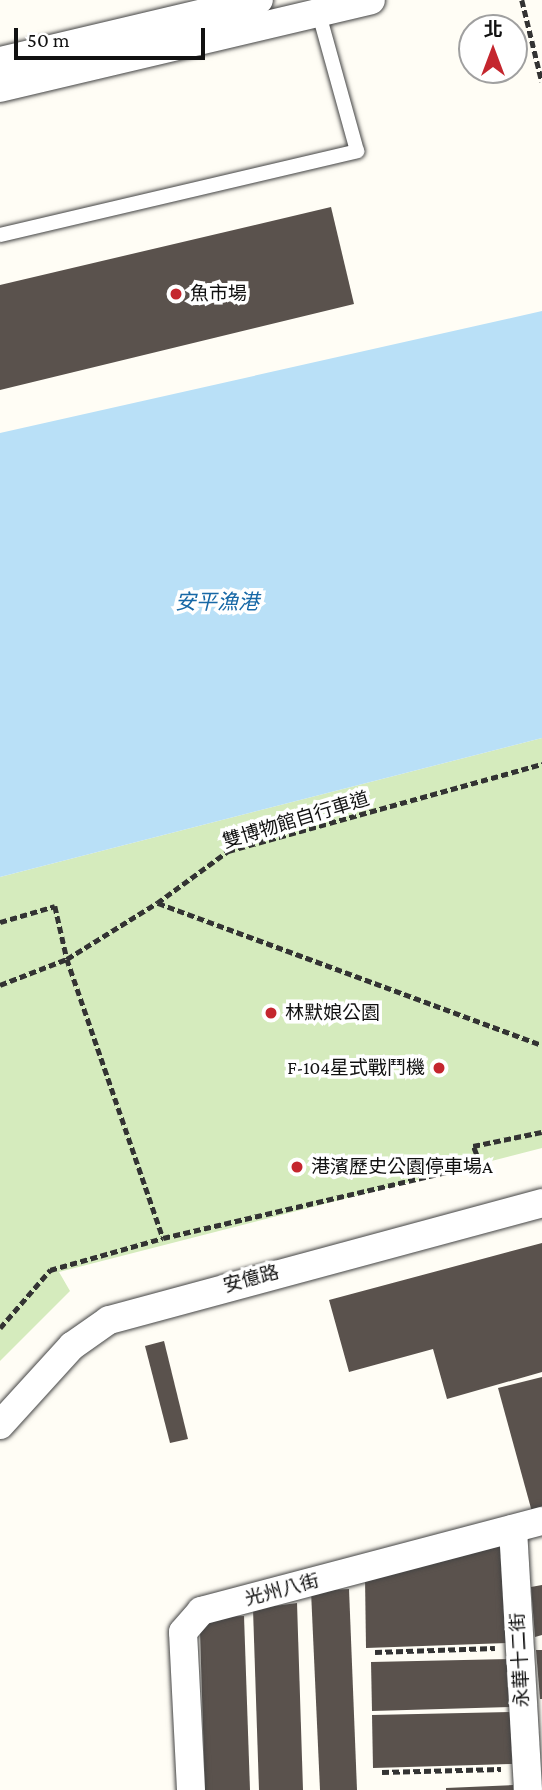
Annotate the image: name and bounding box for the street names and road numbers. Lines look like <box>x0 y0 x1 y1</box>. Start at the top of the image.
street label: 雙博物館自行車道 <box>220 787 372 853</box>
street label: 安億路 <box>221 1261 281 1297</box>
street label: 光州八街 <box>242 1569 322 1611</box>
street label: 永華十二街 <box>506 1612 534 1708</box>

